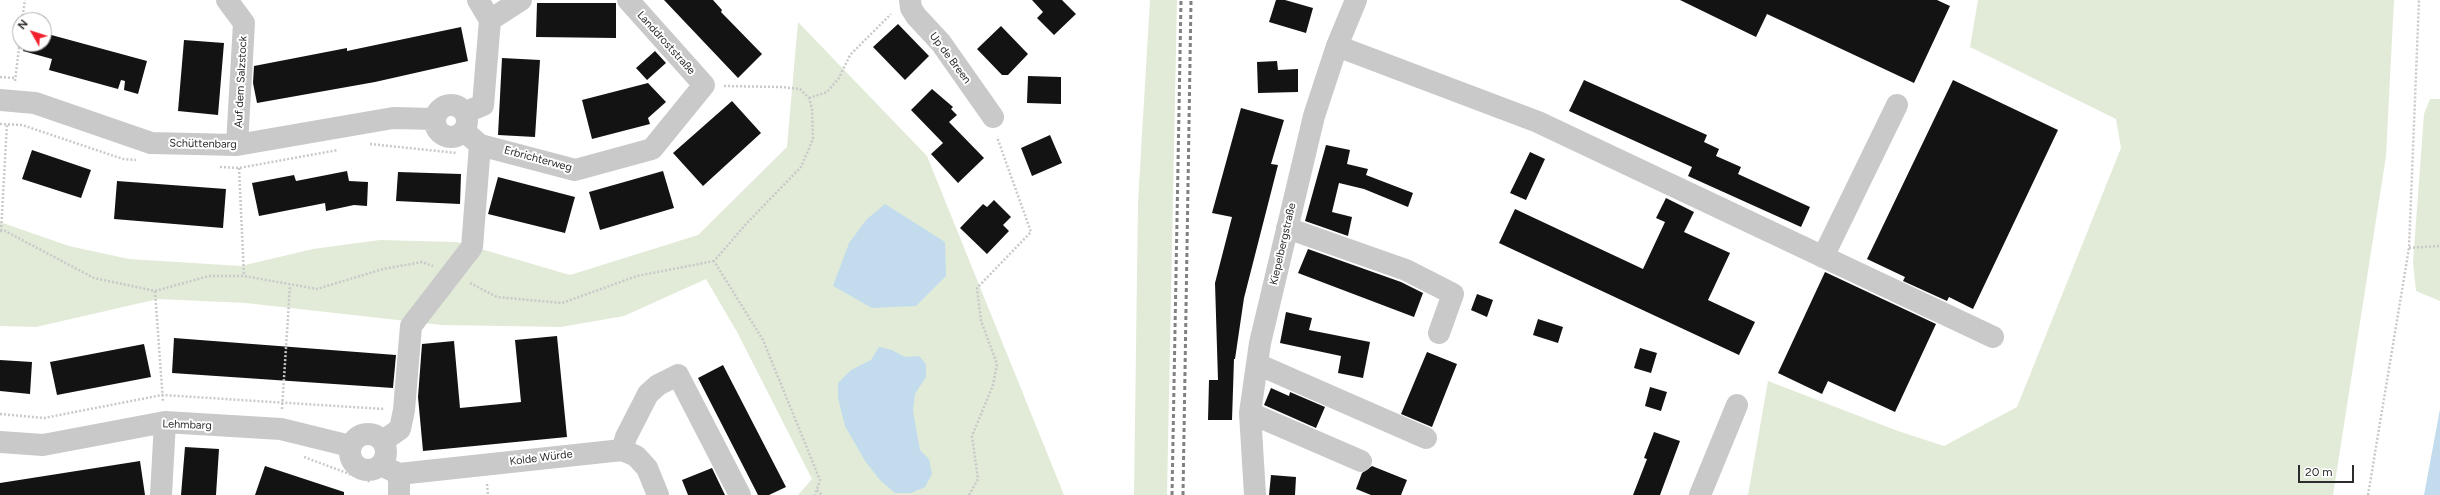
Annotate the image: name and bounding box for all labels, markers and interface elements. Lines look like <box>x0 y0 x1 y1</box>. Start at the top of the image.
street label: Landdroststraße <box>634 9 698 77</box>
north arrow <box>12 12 52 52</box>
text: N <box>15 17 31 32</box>
street label: Up de Breen <box>926 30 974 86</box>
street label: Auf dem Salzstock <box>232 36 250 128</box>
street label: Schüttenbarg <box>169 137 237 151</box>
street label: Erbrichterweg <box>503 144 573 174</box>
street label: Kiepelbergstraße <box>1267 202 1299 286</box>
street label: Lehmbarg <box>162 418 212 432</box>
street label: Kolde Würde <box>509 448 573 468</box>
scale bar <box>2300 457 2356 483</box>
text: 20 m <box>2305 465 2333 479</box>

